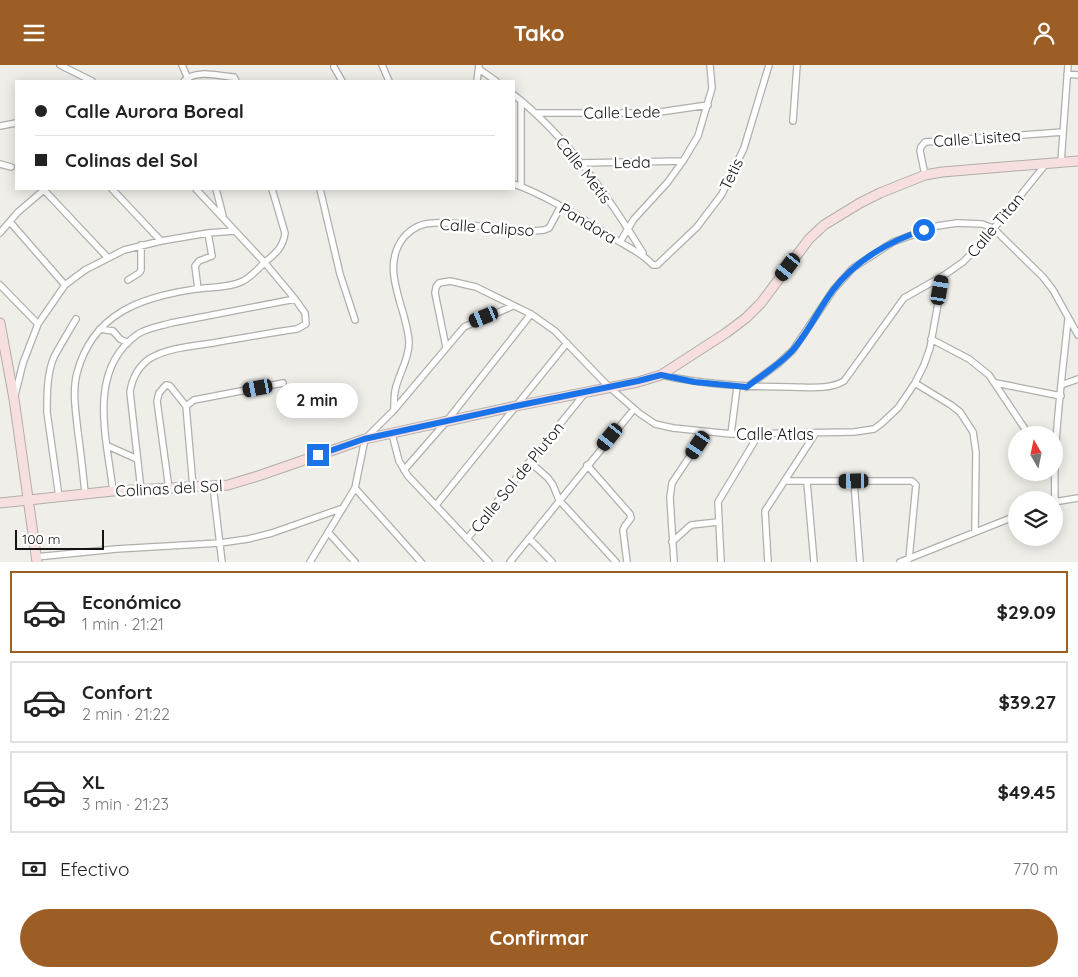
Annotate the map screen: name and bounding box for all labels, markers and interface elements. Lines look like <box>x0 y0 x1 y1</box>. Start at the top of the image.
icon: menu <box>20 19 48 47</box>
text: Tako <box>513 19 565 47</box>
icon: person <box>1030 19 1058 47</box>
text: Calle Aurora Boreal <box>65 99 244 123</box>
street label: Calle Lede <box>583 101 661 123</box>
street label: Calle Lisitea <box>933 125 1021 151</box>
street label: Calle Metis <box>552 133 616 207</box>
text: Colinas del Sol <box>65 148 198 172</box>
street label: Leda <box>613 152 651 172</box>
street label: Tetis <box>715 155 747 193</box>
street label: Calle Titan <box>962 189 1028 261</box>
street label: Pandora <box>556 198 620 248</box>
street label: Calle Calipso <box>439 214 535 240</box>
route start <box>913 219 935 241</box>
car <box>772 251 803 283</box>
car <box>930 274 949 306</box>
car <box>467 304 500 330</box>
car <box>241 378 274 398</box>
callout: 2 min <box>277 383 359 417</box>
text: 2 min <box>296 390 338 410</box>
street label: Calle Sol de Pluton <box>466 417 568 537</box>
car <box>594 421 625 453</box>
street label: Calle Atlas <box>736 424 814 444</box>
north arrow <box>1008 426 1062 481</box>
map controls <box>1008 426 1063 546</box>
car <box>683 428 712 462</box>
route end <box>307 444 329 466</box>
car <box>838 473 869 489</box>
street label: Colinas del Sol <box>115 475 223 501</box>
button: layers <box>1008 491 1063 546</box>
scale bar <box>15 527 104 550</box>
text: 100 m <box>22 530 60 548</box>
icon: car <box>22 590 67 635</box>
text: Económico <box>82 590 181 614</box>
text: $29.09 <box>997 600 1056 624</box>
text: 1 min · 21:21 <box>82 614 164 634</box>
icon: car <box>22 680 67 725</box>
text: Confort <box>82 680 153 704</box>
text: $39.27 <box>998 690 1056 714</box>
text: 2 min · 21:22 <box>82 704 170 724</box>
icon: car <box>22 770 67 815</box>
text: XL <box>82 770 105 794</box>
text: $49.45 <box>998 780 1056 804</box>
text: 3 min · 21:23 <box>82 794 169 814</box>
icon: cash <box>20 855 48 883</box>
text: Efectivo <box>60 857 129 881</box>
text: 770 m <box>1013 859 1058 879</box>
button: Confirmar <box>20 909 1058 967</box>

